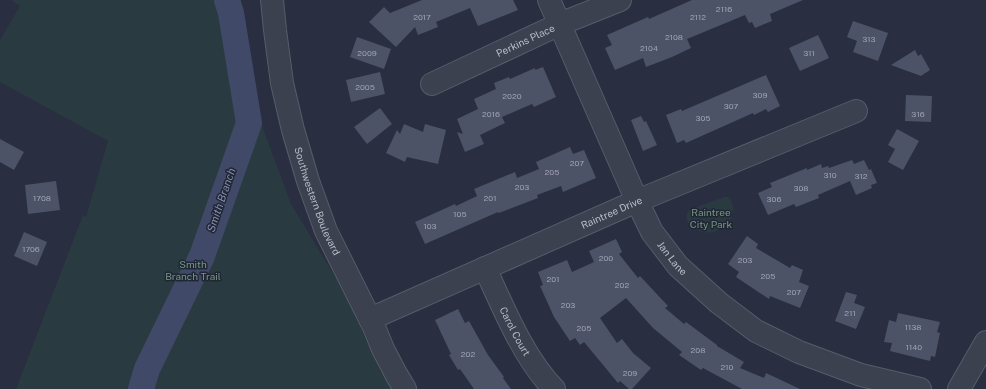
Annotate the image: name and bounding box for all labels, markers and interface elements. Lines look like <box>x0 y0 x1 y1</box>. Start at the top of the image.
house number: 2116 <box>716 4 732 14</box>
house number: 2017 <box>413 12 431 22</box>
house number: 2112 <box>690 12 706 22</box>
street label: Perkins Place <box>494 21 557 59</box>
house number: 2108 <box>665 32 683 42</box>
house number: 313 <box>862 34 876 44</box>
house number: 2104 <box>640 43 658 53</box>
house number: 2009 <box>357 48 377 58</box>
house number: 311 <box>803 48 815 58</box>
house number: 2005 <box>355 82 375 92</box>
house number: 309 <box>753 90 767 100</box>
house number: 2020 <box>502 91 522 101</box>
house number: 307 <box>724 101 738 111</box>
house number: 2016 <box>482 109 500 119</box>
house number: 316 <box>911 109 925 119</box>
house number: 305 <box>695 113 711 123</box>
street label: Southwestern Boulevard <box>292 145 343 257</box>
house number: 207 <box>570 158 584 168</box>
water label: Smith Branch <box>204 166 238 234</box>
house number: 205 <box>545 167 559 177</box>
house number: 310 <box>823 170 837 180</box>
house number: 312 <box>854 171 868 181</box>
house number: 203 <box>515 182 529 192</box>
house number: 308 <box>793 183 809 193</box>
house number: 1708 <box>33 193 51 203</box>
house number: 201 <box>484 193 496 203</box>
street label: Raintree Drive <box>579 193 644 231</box>
house number: 306 <box>767 194 781 204</box>
park label: Raintree City Park <box>690 206 733 230</box>
house number: 105 <box>453 209 467 219</box>
house number: 103 <box>423 221 437 231</box>
street label: Jan Lane <box>655 239 690 278</box>
house number: 1706 <box>22 244 40 254</box>
house number: 200 <box>599 253 613 263</box>
house number: 203 <box>738 255 752 265</box>
park label: Smith Branch Trail <box>165 258 221 282</box>
house number: 205 <box>761 271 775 281</box>
house number: 201 <box>547 274 559 284</box>
house number: 202 <box>615 280 629 290</box>
house number: 207 <box>787 287 801 297</box>
house number: 203 <box>561 300 575 310</box>
street label: Carol Court <box>498 305 533 358</box>
house number: 211 <box>844 308 856 318</box>
house number: 1138 <box>905 322 921 332</box>
house number: 205 <box>577 323 591 333</box>
house number: 1140 <box>906 342 922 352</box>
house number: 208 <box>691 345 705 355</box>
house number: 202 <box>461 349 475 359</box>
house number: 210 <box>721 362 734 372</box>
house number: 209 <box>623 368 637 378</box>

